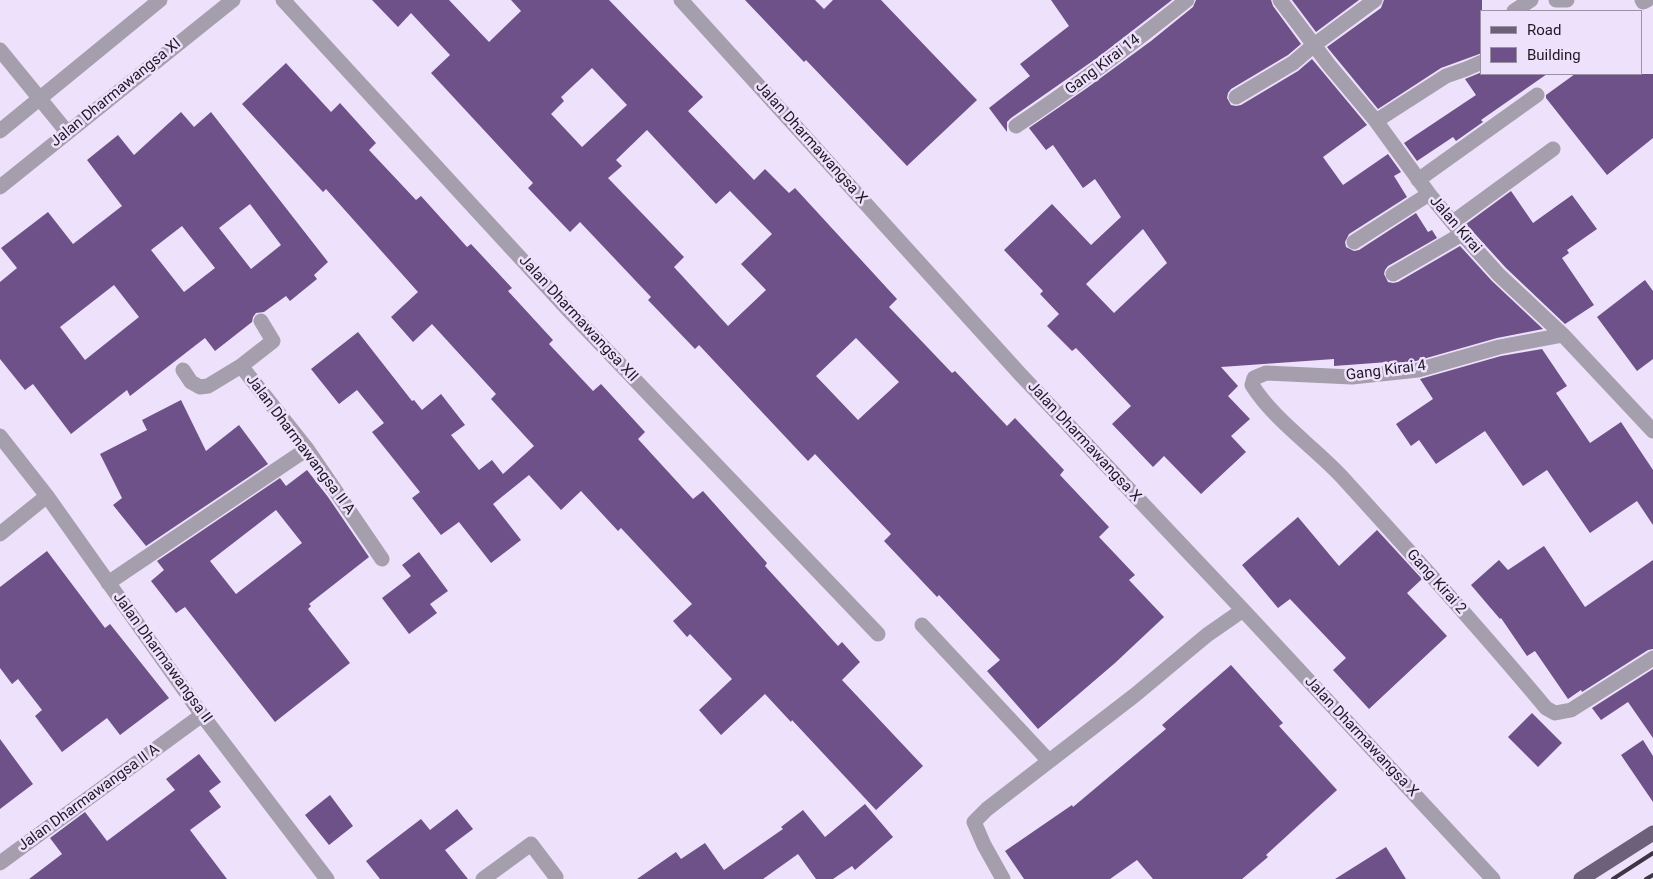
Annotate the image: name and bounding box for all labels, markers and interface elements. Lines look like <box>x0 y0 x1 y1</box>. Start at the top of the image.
legend <box>1480 10 1643 75</box>
text: Road <box>1527 21 1561 39</box>
street label: Gang Kirai 14 <box>1062 31 1144 99</box>
street label: Jalan Dharmawangsa XI <box>47 35 185 151</box>
text: Building <box>1527 46 1581 64</box>
street label: Jalan Dharmawangsa X <box>751 78 871 208</box>
street label: Jalan Kirai <box>1425 193 1485 257</box>
street label: Jalan Dharmawangsa XII <box>515 252 641 386</box>
street label: Gang Kirai 4 <box>1345 357 1427 385</box>
street label: Jalan Dharmawangsa II A <box>242 372 358 518</box>
street label: Jalan Dharmawangsa X <box>1024 378 1144 506</box>
street label: Gang Kirai 2 <box>1402 546 1470 618</box>
street label: Jalan Dharmawangsa II <box>109 589 215 727</box>
street label: Jalan Dharmawangsa X <box>1301 673 1421 801</box>
street label: Jalan Dharmawangsa II A <box>15 741 163 855</box>

